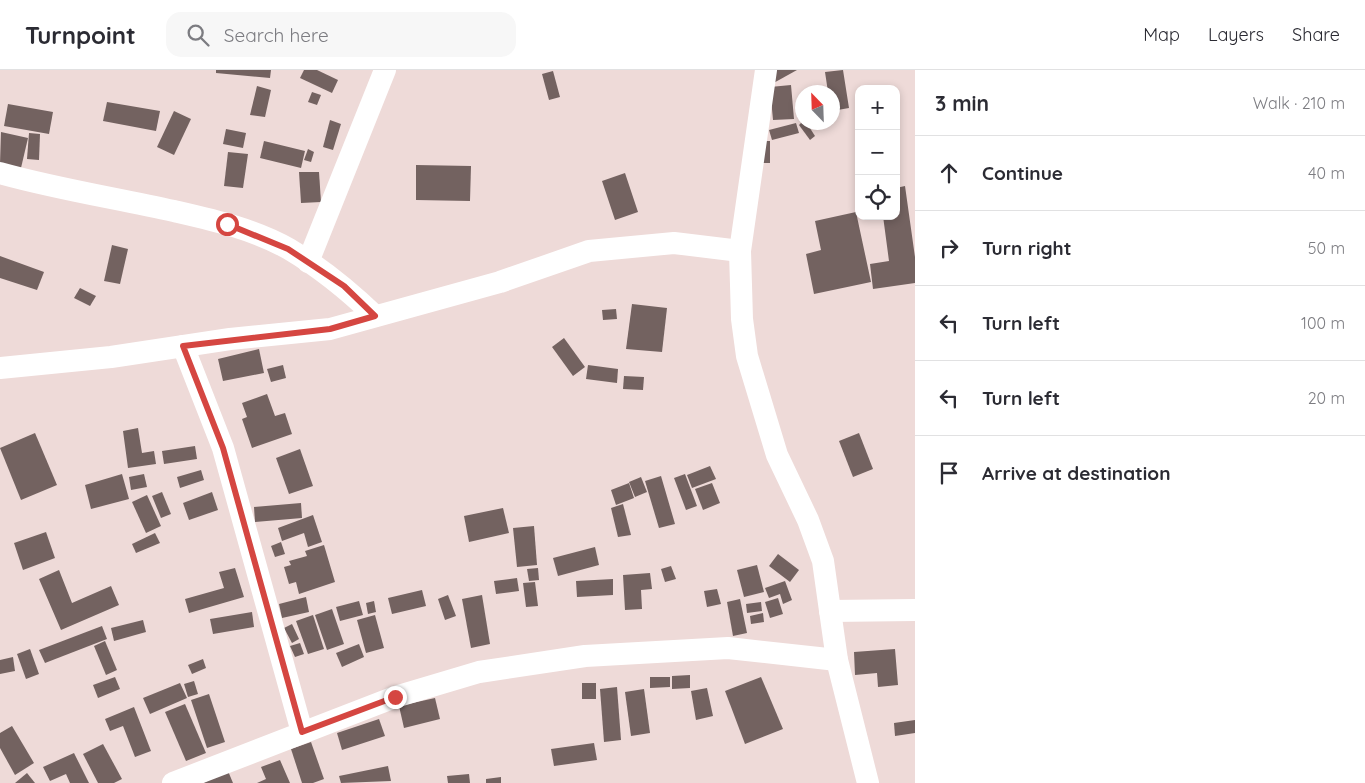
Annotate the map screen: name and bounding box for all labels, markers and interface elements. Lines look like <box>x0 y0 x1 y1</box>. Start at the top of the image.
search box <box>166 12 516 57</box>
text: Turnpoint <box>25 20 136 50</box>
icon: search <box>184 21 212 49</box>
text: Search here <box>224 23 329 47</box>
text: Map <box>1143 23 1180 46</box>
text: Layers <box>1208 23 1264 46</box>
text: Share <box>1292 23 1340 46</box>
north arrow <box>795 85 840 130</box>
map controls <box>855 85 900 220</box>
button: + <box>855 85 900 130</box>
text: 3 min <box>935 90 989 116</box>
text: Walk · 210 m <box>1253 93 1345 113</box>
button: − <box>855 130 900 175</box>
icon: ahead <box>935 159 963 187</box>
text: Continue <box>982 161 1063 185</box>
text: 40 m <box>1308 163 1345 183</box>
button: locate <box>855 175 900 220</box>
route start <box>216 213 239 236</box>
icon: right <box>935 234 963 262</box>
text: Turn right <box>982 236 1071 260</box>
text: 50 m <box>1308 238 1345 258</box>
icon: left <box>935 309 963 337</box>
text: Turn left <box>982 311 1060 335</box>
text: 100 m <box>1301 313 1345 333</box>
icon: left <box>935 384 963 412</box>
text: Turn left <box>982 386 1060 410</box>
text: 20 m <box>1308 388 1345 408</box>
icon: arrive <box>935 459 963 487</box>
text: Arrive at destination <box>982 461 1171 485</box>
route end <box>384 686 407 709</box>

